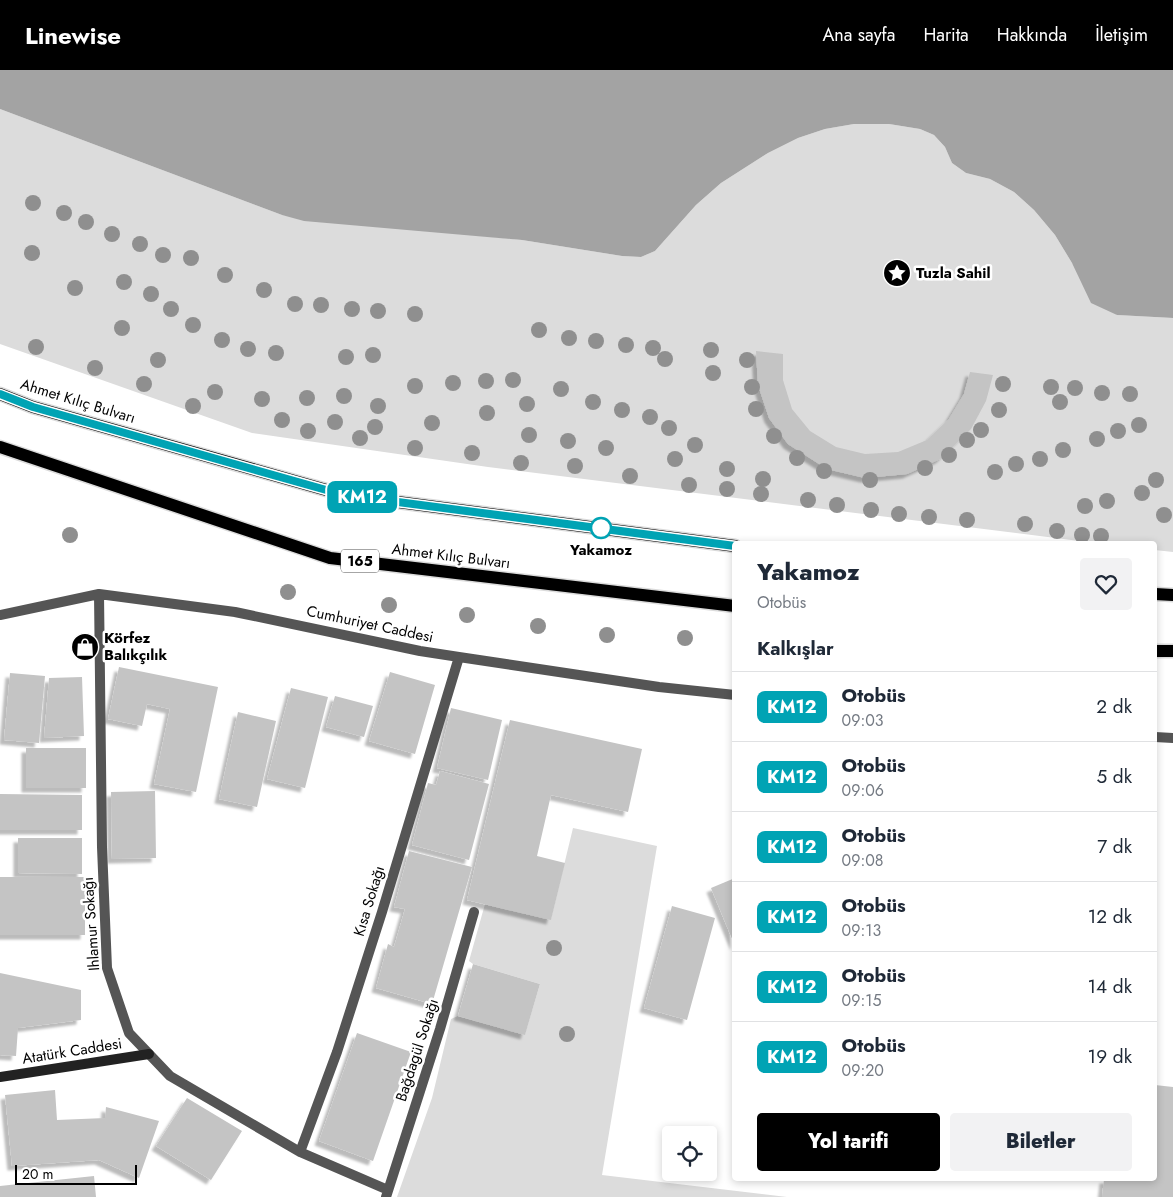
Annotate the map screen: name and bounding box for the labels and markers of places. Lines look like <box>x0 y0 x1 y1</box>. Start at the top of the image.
place icon: Tuzla Sahil <box>882 258 912 288</box>
place label: Tuzla Sahil <box>916 262 991 284</box>
marker: Yakamoz <box>590 517 612 539</box>
place label: Yakamoz <box>569 539 632 561</box>
place label: Körfez Balıkçılık <box>104 627 167 666</box>
shop icon: Körfez Balıkçılık <box>70 632 100 662</box>

